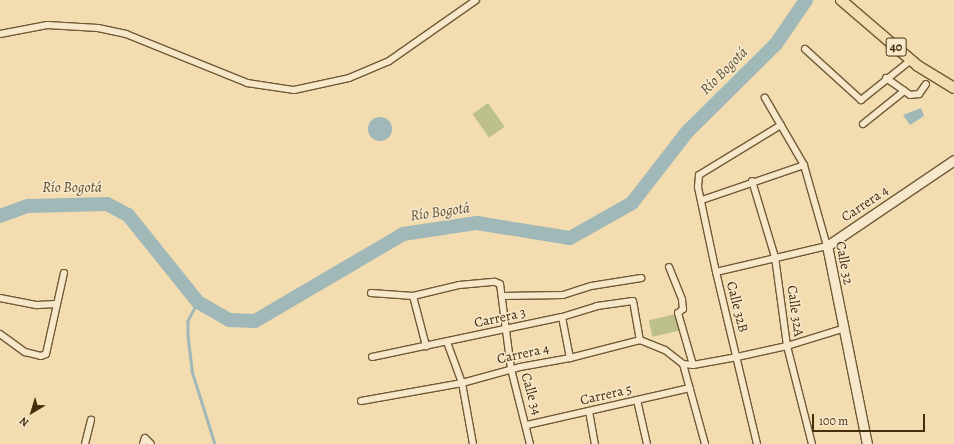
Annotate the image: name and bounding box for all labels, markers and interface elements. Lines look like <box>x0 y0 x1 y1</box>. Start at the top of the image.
road number: 40 <box>885 36 907 58</box>
water label: Río Bogotá <box>697 44 751 98</box>
water label: Río Bogotá <box>42 179 102 197</box>
street label: Carrera 4 <box>838 182 892 226</box>
water label: Río Bogotá <box>409 199 471 225</box>
street label: Calle 32 <box>832 240 856 286</box>
street label: Calle 32B <box>723 280 751 334</box>
street label: Calle 32A <box>783 284 807 338</box>
street label: Carrera 3 <box>473 304 527 332</box>
street label: Carrera 4 <box>495 340 551 368</box>
street label: Calle 34 <box>517 371 545 417</box>
street label: Carrera 5 <box>578 381 634 409</box>
north arrow <box>12 392 52 432</box>
scale bar <box>814 406 927 432</box>
text: N <box>17 413 32 430</box>
text: 100 m <box>819 413 848 429</box>

